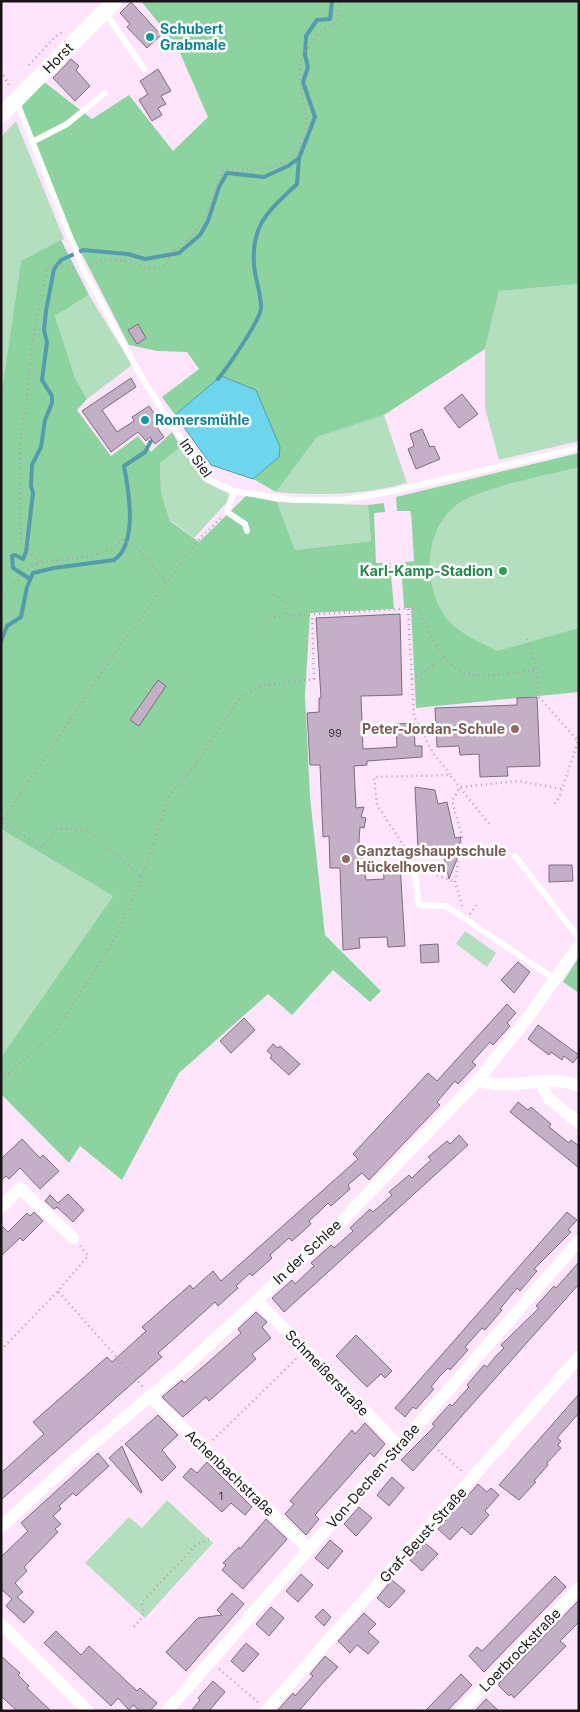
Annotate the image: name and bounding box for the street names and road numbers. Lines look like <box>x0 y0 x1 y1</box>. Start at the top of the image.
street label: Horst <box>39 39 77 76</box>
street label: Im Siel <box>177 435 216 480</box>
street label: In der Schlee <box>269 1216 344 1287</box>
street label: Schmeißerstraße <box>282 1326 373 1419</box>
street label: Von-Dechen-Straße <box>323 1420 423 1531</box>
street label: Achenbachstraße <box>182 1426 278 1519</box>
street label: Graf-Beust-Straße <box>375 1484 470 1586</box>
street label: Loerbrockstraße <box>475 1604 564 1695</box>

